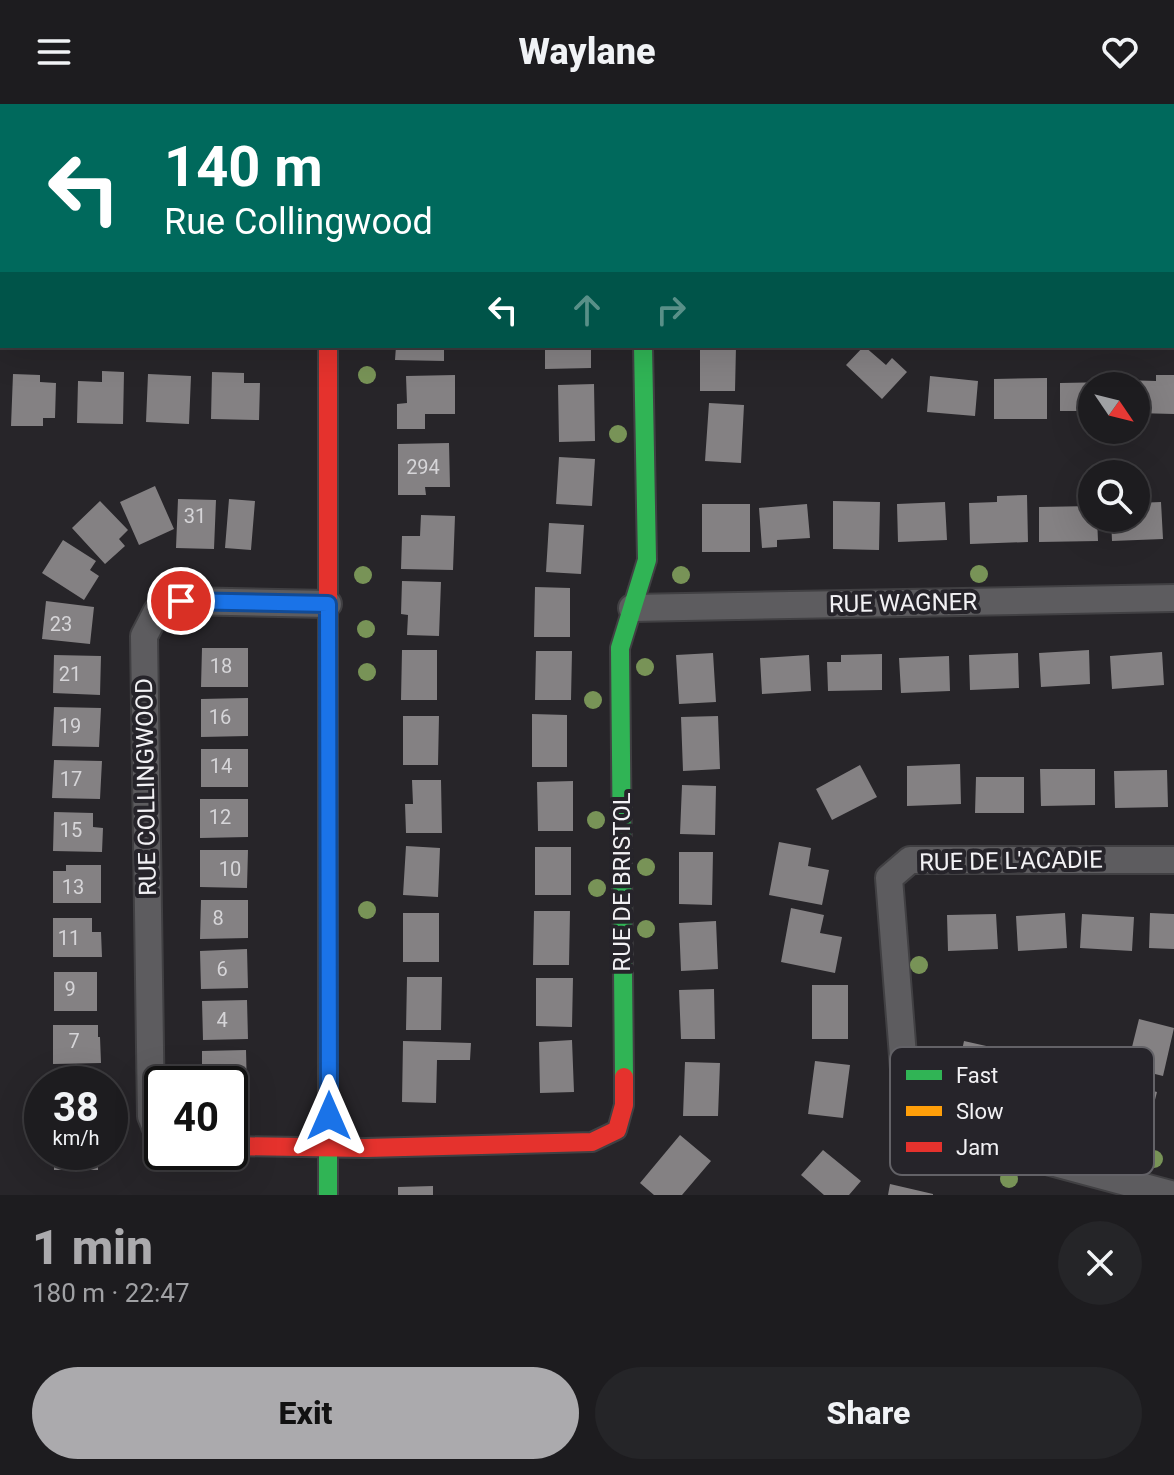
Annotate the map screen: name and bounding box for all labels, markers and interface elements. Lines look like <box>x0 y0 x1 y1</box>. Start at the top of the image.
icon: menu <box>32 30 76 74</box>
icon: heart <box>1098 30 1142 74</box>
text: Waylane <box>519 31 655 73</box>
text: 140 m <box>164 134 323 200</box>
icon: left <box>32 136 136 240</box>
text: Rue Collingwood <box>164 201 433 243</box>
icon: left <box>481 288 525 332</box>
icon: ahead <box>565 288 609 332</box>
icon: right <box>649 288 693 332</box>
north arrow <box>1078 372 1150 444</box>
map controls <box>1078 372 1150 532</box>
house number: 294 <box>406 455 440 479</box>
button: search <box>1078 460 1150 532</box>
house number: 31 <box>184 504 206 528</box>
pin <box>147 567 215 635</box>
icon: arrive <box>159 579 203 623</box>
street label: RUE WAGNER <box>829 588 978 618</box>
house number: 23 <box>50 612 72 636</box>
house number: 18 <box>210 654 232 678</box>
house number: 21 <box>59 662 81 686</box>
street label: RUE COLLINGWOOD <box>130 678 162 896</box>
house number: 16 <box>209 705 231 729</box>
house number: 19 <box>59 714 81 738</box>
house number: 14 <box>210 754 232 778</box>
house number: 17 <box>60 767 82 791</box>
street label: RUE DE BRISTOL <box>608 792 636 972</box>
house number: 12 <box>209 805 231 829</box>
house number: 15 <box>60 818 82 842</box>
street label: RUE DE L'ACADIE <box>919 845 1103 877</box>
house number: 10 <box>219 857 241 881</box>
house number: 13 <box>62 875 84 899</box>
house number: 8 <box>212 906 224 930</box>
house number: 11 <box>58 926 80 950</box>
house number: 6 <box>216 957 228 981</box>
house number: 9 <box>64 977 76 1001</box>
house number: 4 <box>216 1008 228 1032</box>
house number: 7 <box>68 1029 80 1053</box>
legend <box>890 1047 1154 1175</box>
text: Fast <box>956 1063 998 1088</box>
speed limit sign: 40 <box>144 1066 248 1170</box>
position arrow <box>287 1074 371 1158</box>
text: 38 <box>53 1084 99 1131</box>
text: Slow <box>956 1099 1004 1124</box>
text: km/h <box>53 1126 99 1150</box>
text: Jam <box>956 1135 999 1160</box>
text: 1 min <box>32 1219 153 1276</box>
button: close <box>1058 1221 1142 1305</box>
text: 180 m · 22:47 <box>32 1278 190 1308</box>
button: Exit <box>32 1367 579 1459</box>
button: Share <box>595 1367 1142 1459</box>

